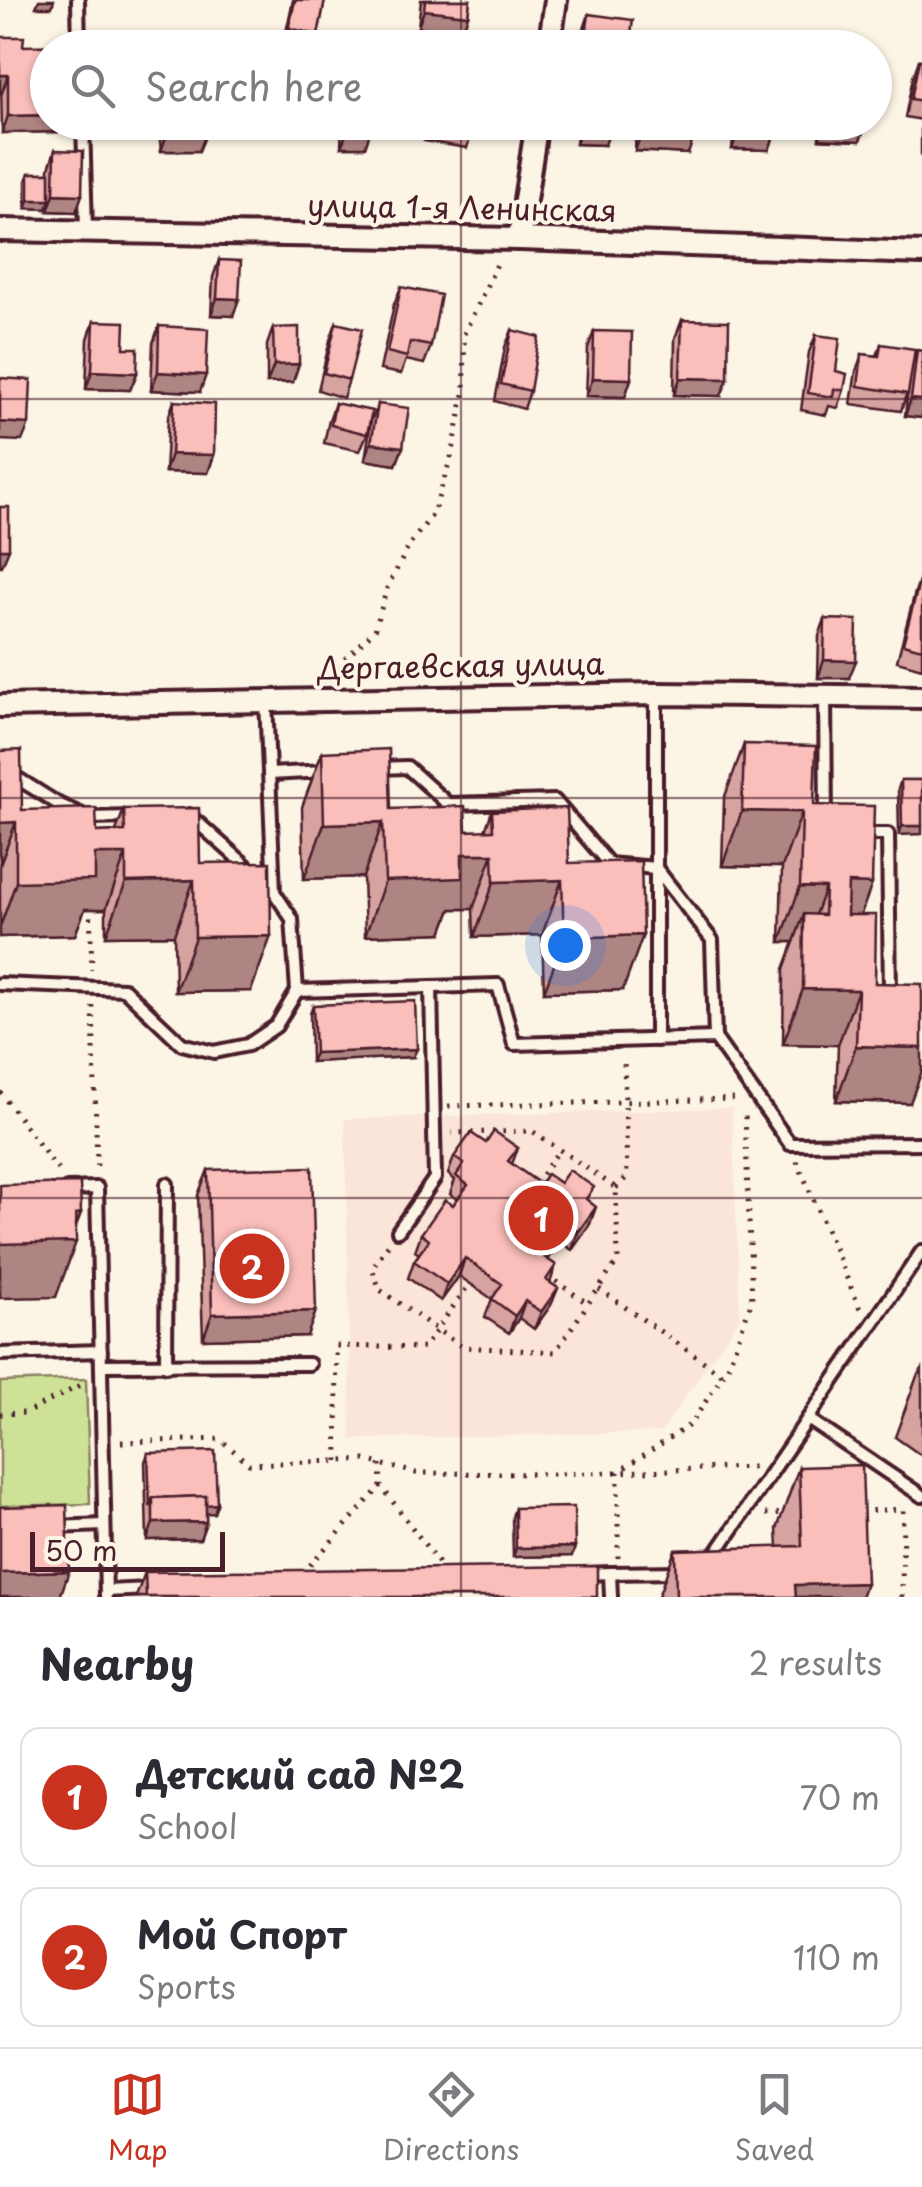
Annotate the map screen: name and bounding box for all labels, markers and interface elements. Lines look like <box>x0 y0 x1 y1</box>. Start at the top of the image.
search box <box>30 30 892 140</box>
text: Search here <box>145 57 362 114</box>
icon: search <box>65 58 120 113</box>
street label: улица 1-я Ленинская <box>307 181 617 232</box>
street label: Дергаевская улица <box>316 639 605 690</box>
your location <box>540 920 591 971</box>
pin: 1 <box>508 1180 574 1256</box>
pin: 2 <box>220 1228 284 1304</box>
scale bar <box>30 1527 225 1572</box>
text: 50 m <box>45 1528 118 1571</box>
text: Nearby <box>40 1631 194 1694</box>
text: 2 results <box>749 1638 882 1686</box>
text: Детский сад №2 <box>137 1745 465 1802</box>
text: 1 <box>67 1773 82 1821</box>
text: 70 m <box>800 1773 880 1821</box>
text: School <box>137 1802 238 1850</box>
text: Мой Спорт <box>137 1905 347 1962</box>
text: 2 <box>63 1933 86 1981</box>
text: 110 m <box>793 1933 880 1981</box>
text: Sports <box>137 1962 236 2010</box>
tab: Map <box>108 2067 168 2170</box>
tab: Directions <box>383 2067 519 2170</box>
tab: Saved <box>735 2067 814 2170</box>

